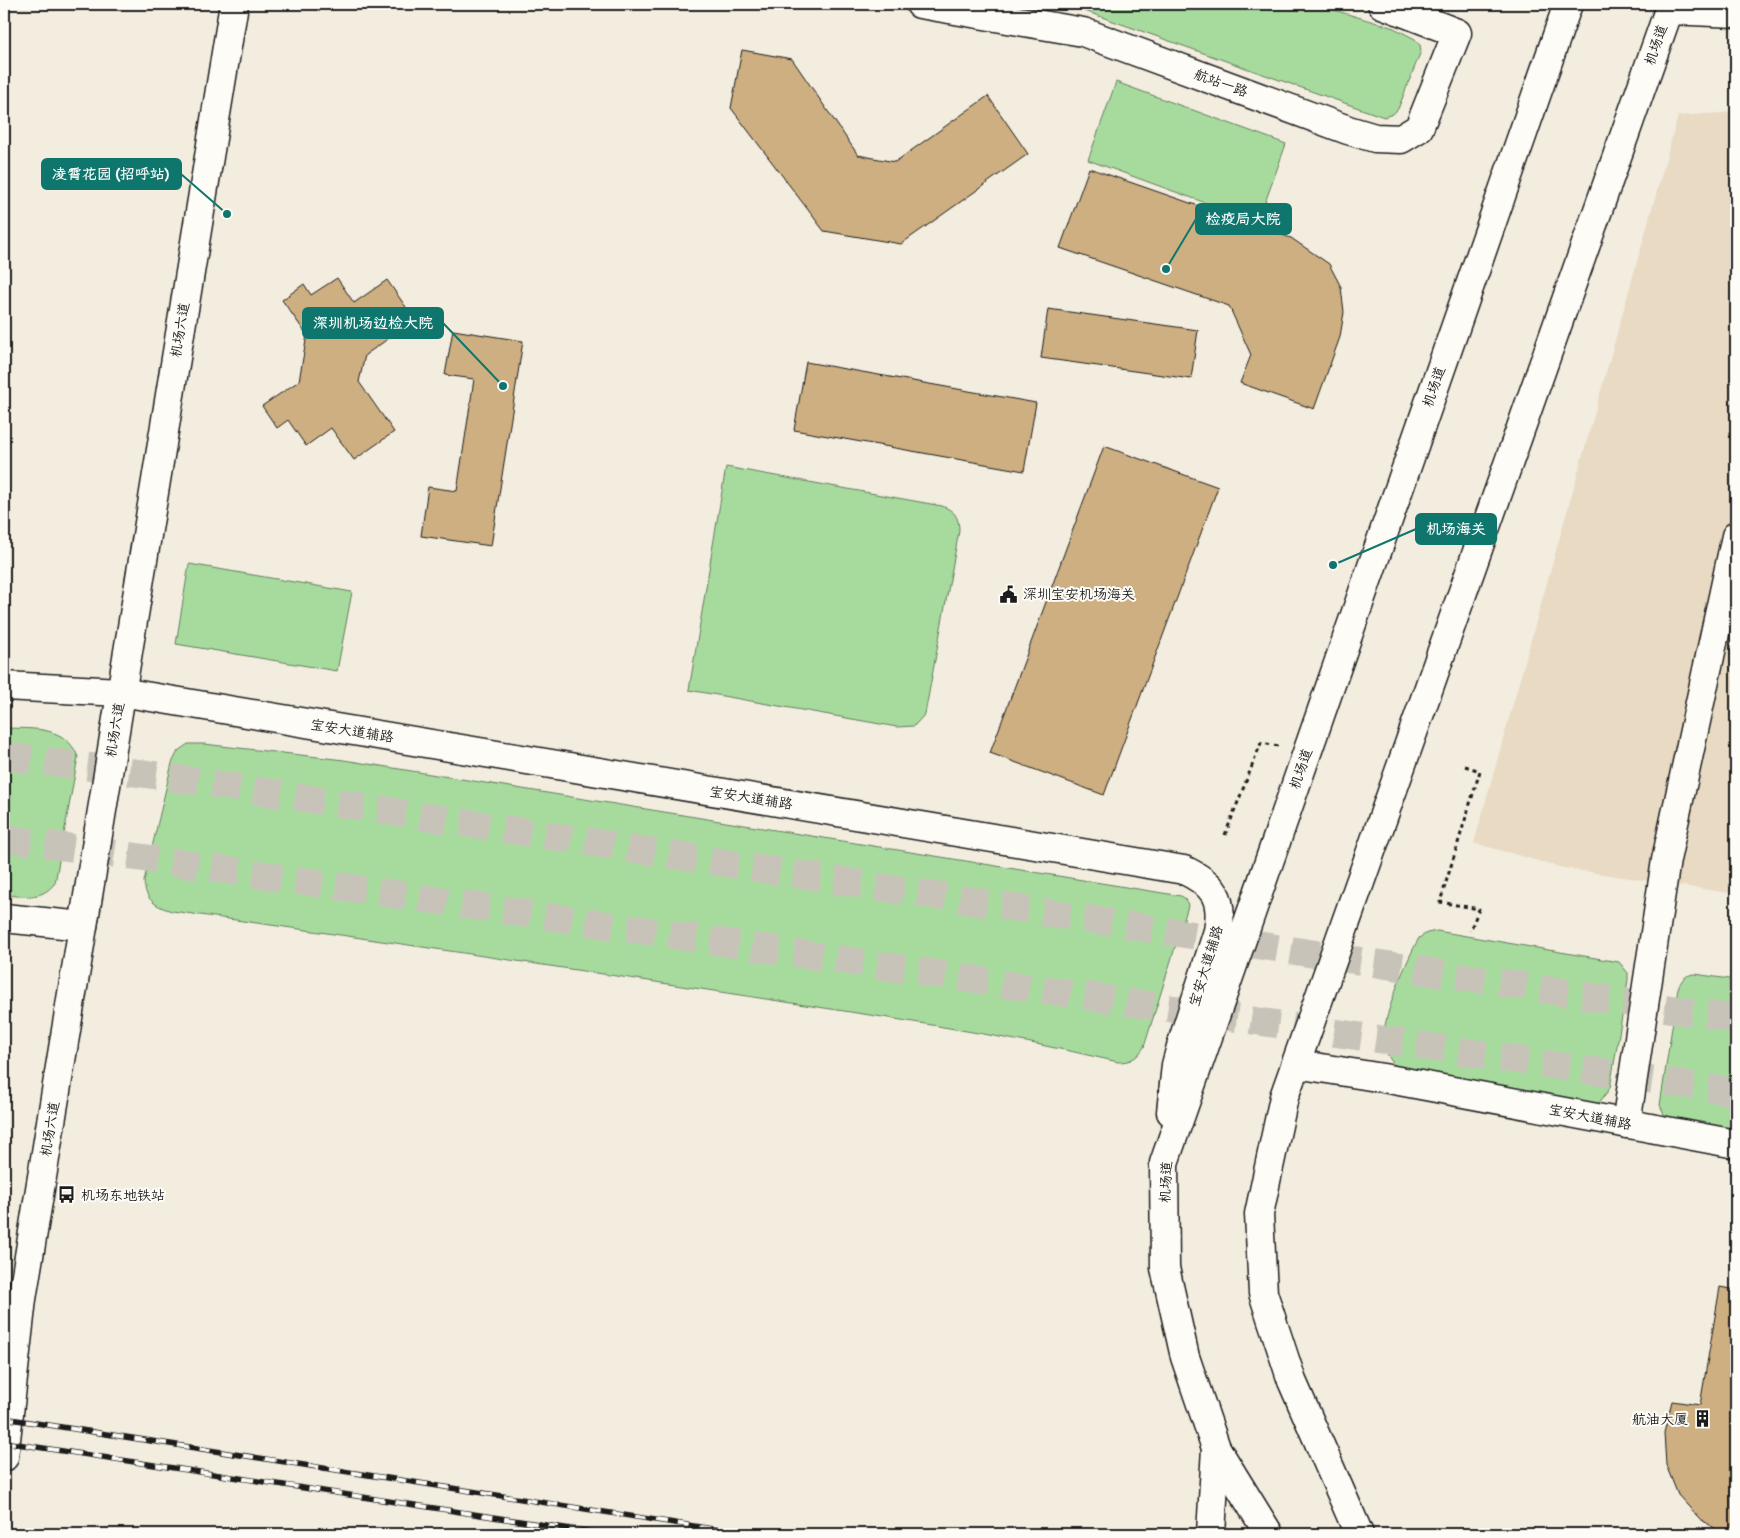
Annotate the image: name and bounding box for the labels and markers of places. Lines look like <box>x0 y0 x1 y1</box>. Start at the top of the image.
callout: 凌霄花园 (招呼站) <box>42 159 181 189</box>
callout: 检疫局大院 <box>1196 204 1291 234</box>
callout: 深圳机场边检大院 <box>303 308 443 338</box>
callout: 机场海关 <box>1416 514 1496 544</box>
public building icon: 深圳宝安机场海关 <box>999 584 1019 604</box>
place label: 深圳宝安机场海关 <box>1023 586 1135 603</box>
bus stop icon: 机场东地铁站 <box>57 1185 77 1205</box>
place label: 机场东地铁站 <box>81 1187 165 1204</box>
building icon: 航油大厦 <box>1692 1409 1712 1429</box>
place label: 航油大厦 <box>1632 1411 1688 1428</box>

